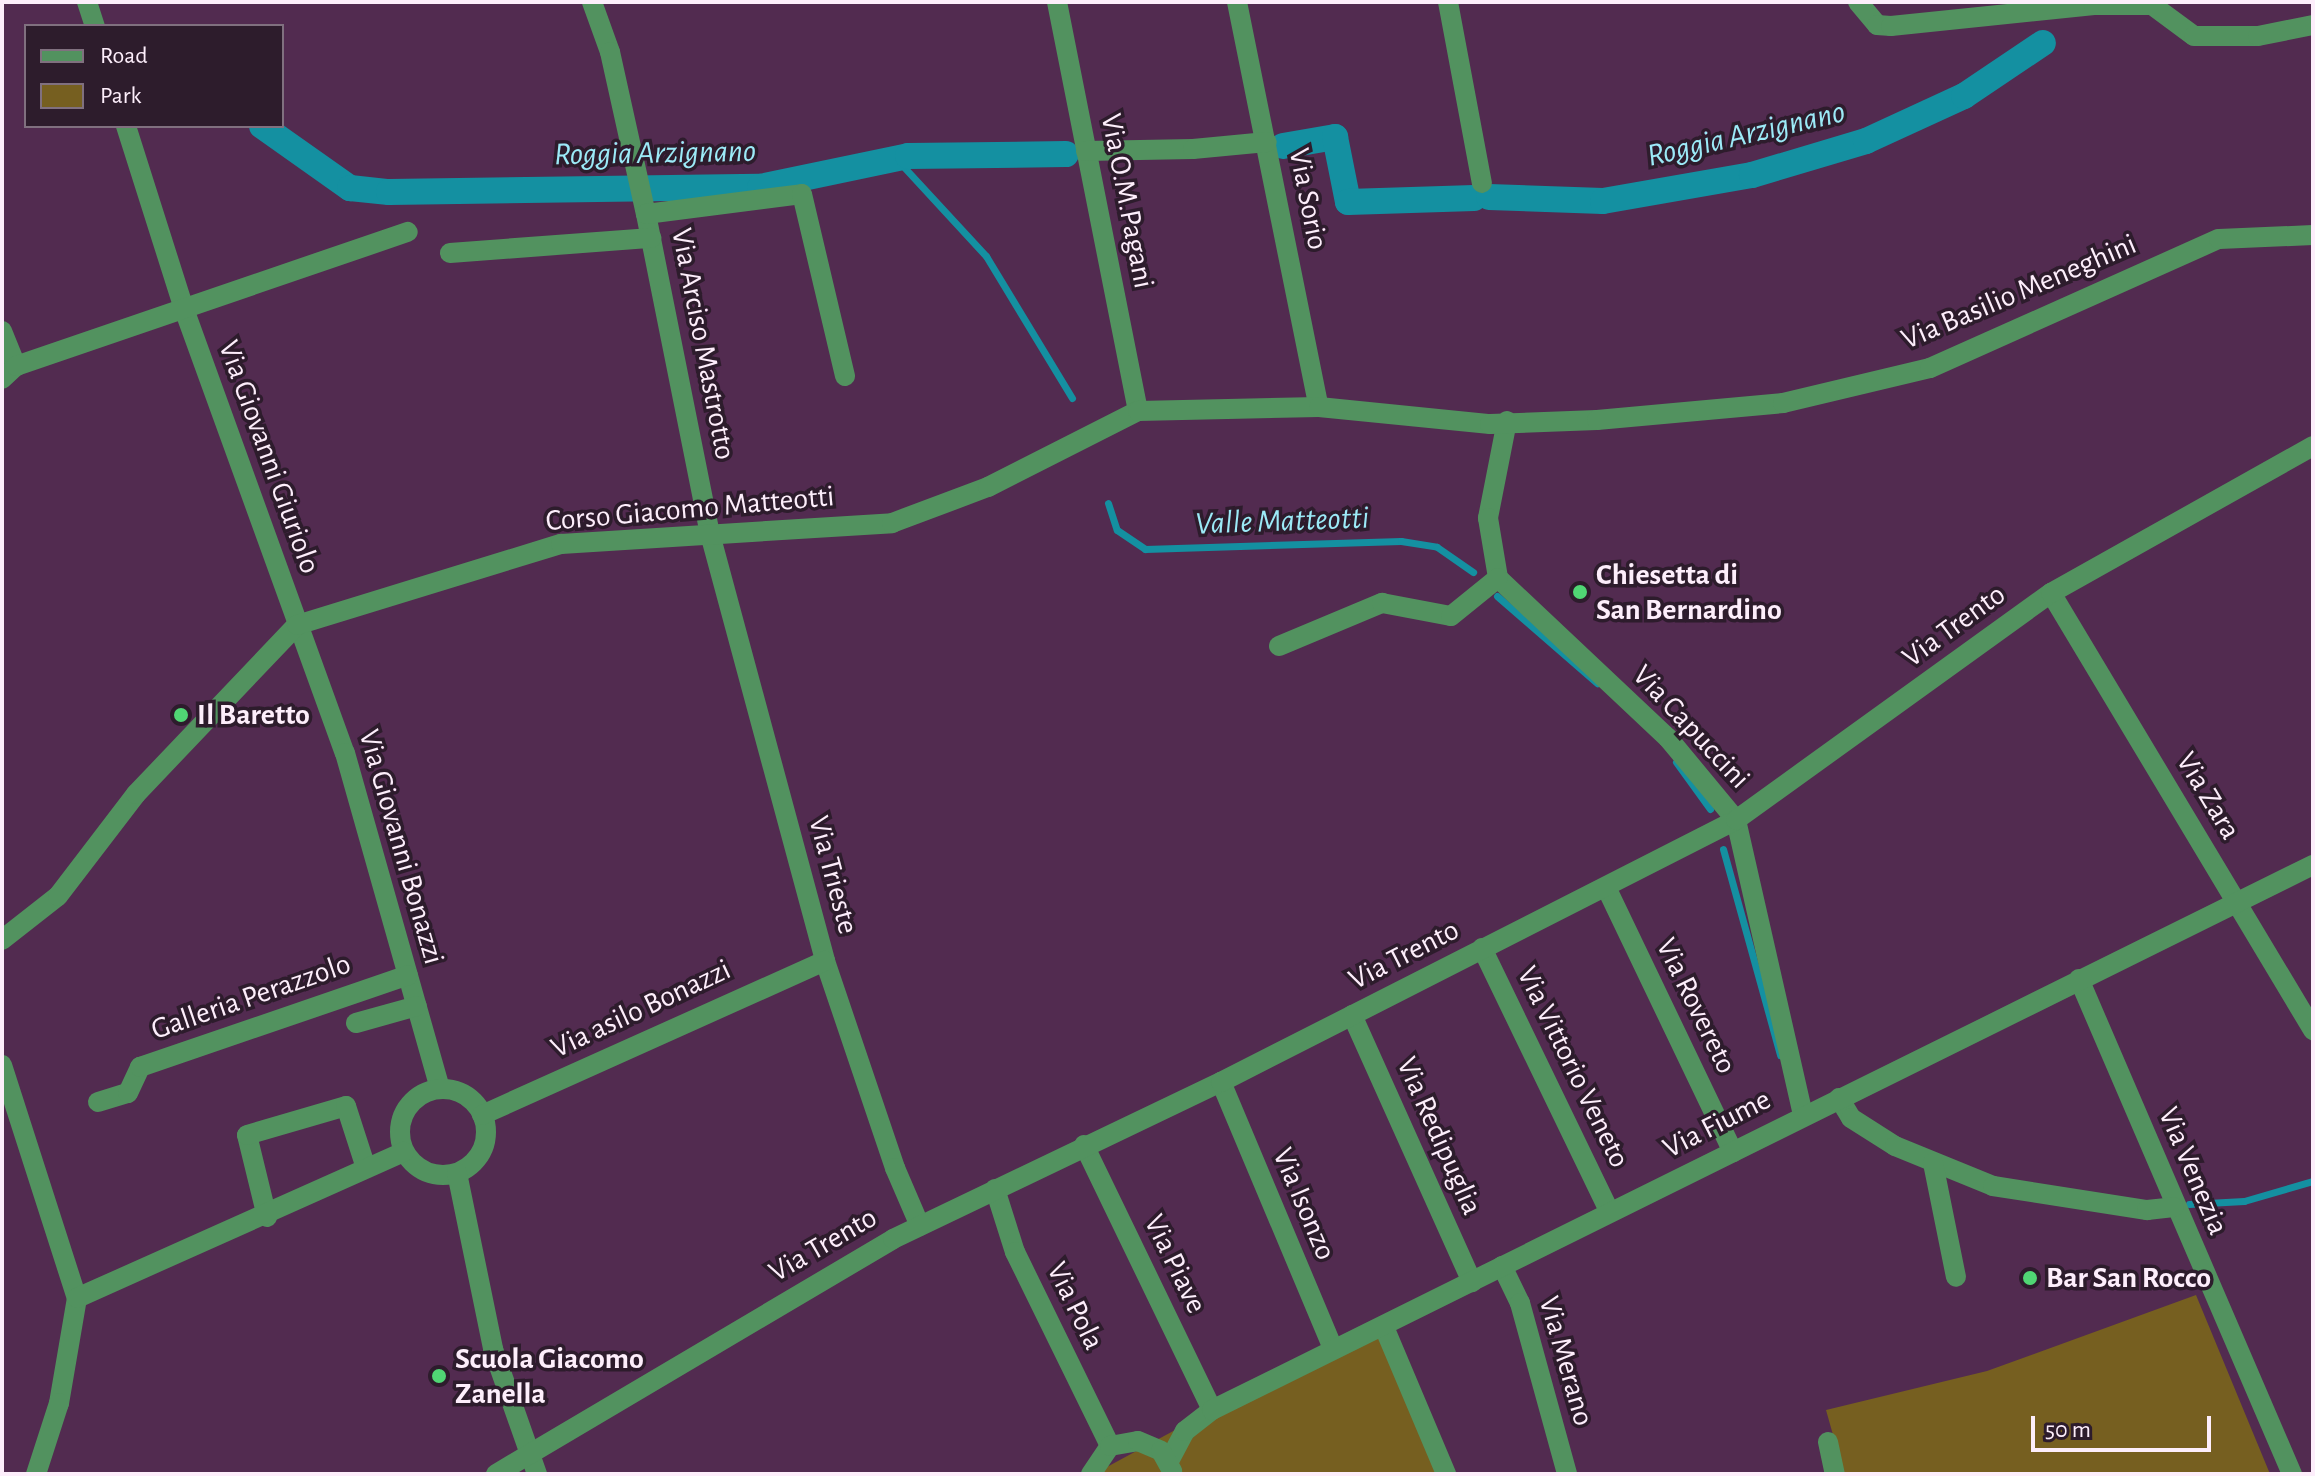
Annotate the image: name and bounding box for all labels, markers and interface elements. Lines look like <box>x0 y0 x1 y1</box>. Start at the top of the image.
legend <box>24 24 284 128</box>
text: Road <box>100 44 148 68</box>
text: Park <box>100 84 141 108</box>
water label: Roggia Arzignano <box>1643 93 1849 175</box>
street label: Via O.M.Pagani <box>1092 111 1162 291</box>
water label: Roggia Arzignano <box>554 132 756 174</box>
street label: Via Sorio <box>1281 145 1335 253</box>
street label: Via Arciso Mastrotto <box>663 225 743 463</box>
street label: Via Basilio Meneghini <box>1896 226 2142 358</box>
street label: Via Giovanni Giuriolo <box>210 336 328 578</box>
street label: Corso Giacomo Matteotti <box>544 478 836 540</box>
water label: Valle Matteotti <box>1195 499 1369 543</box>
place label: Chiesetta di San Bernardino <box>1596 557 1782 628</box>
street label: Via Trento <box>1895 577 2013 675</box>
marker: Chiesetta di San Bernardino <box>1571 583 1589 601</box>
street label: Via Capuccini <box>1625 658 1757 796</box>
place label: Il Baretto <box>197 697 310 733</box>
marker: Il Baretto <box>172 706 190 724</box>
street label: Via Giovanni Bonazzi <box>350 725 452 969</box>
street label: Via Zara <box>2168 746 2248 846</box>
street label: Via Trieste <box>800 812 866 938</box>
street label: Via Trento <box>1343 912 1465 998</box>
street label: Via Rovereto <box>1648 932 1744 1080</box>
street label: Galleria Perazzolo <box>147 946 355 1048</box>
street label: Via asilo Bonazzi <box>546 952 736 1066</box>
street label: Via Vittorio Veneto <box>1509 960 1637 1174</box>
street label: Via Redipuglia <box>1388 1052 1490 1220</box>
street label: Via Fiume <box>1657 1082 1777 1166</box>
street label: Via Venezia <box>2150 1102 2236 1240</box>
street label: Via Isonzo <box>1264 1143 1344 1265</box>
street label: Via Trento <box>763 1200 883 1290</box>
street label: Via Piave <box>1136 1209 1214 1319</box>
street label: Via Pola <box>1038 1256 1112 1356</box>
place label: Bar San Rocco <box>2046 1260 2211 1296</box>
marker: Bar San Rocco <box>2021 1269 2039 1287</box>
street label: Via Merano <box>1530 1292 1602 1430</box>
place label: Scuola Giacomo Zanella <box>455 1341 644 1412</box>
marker: Scuola Giacomo Zanella <box>430 1367 448 1385</box>
scale bar <box>2035 1400 2215 1450</box>
text: 50 m <box>2045 1418 2091 1442</box>

